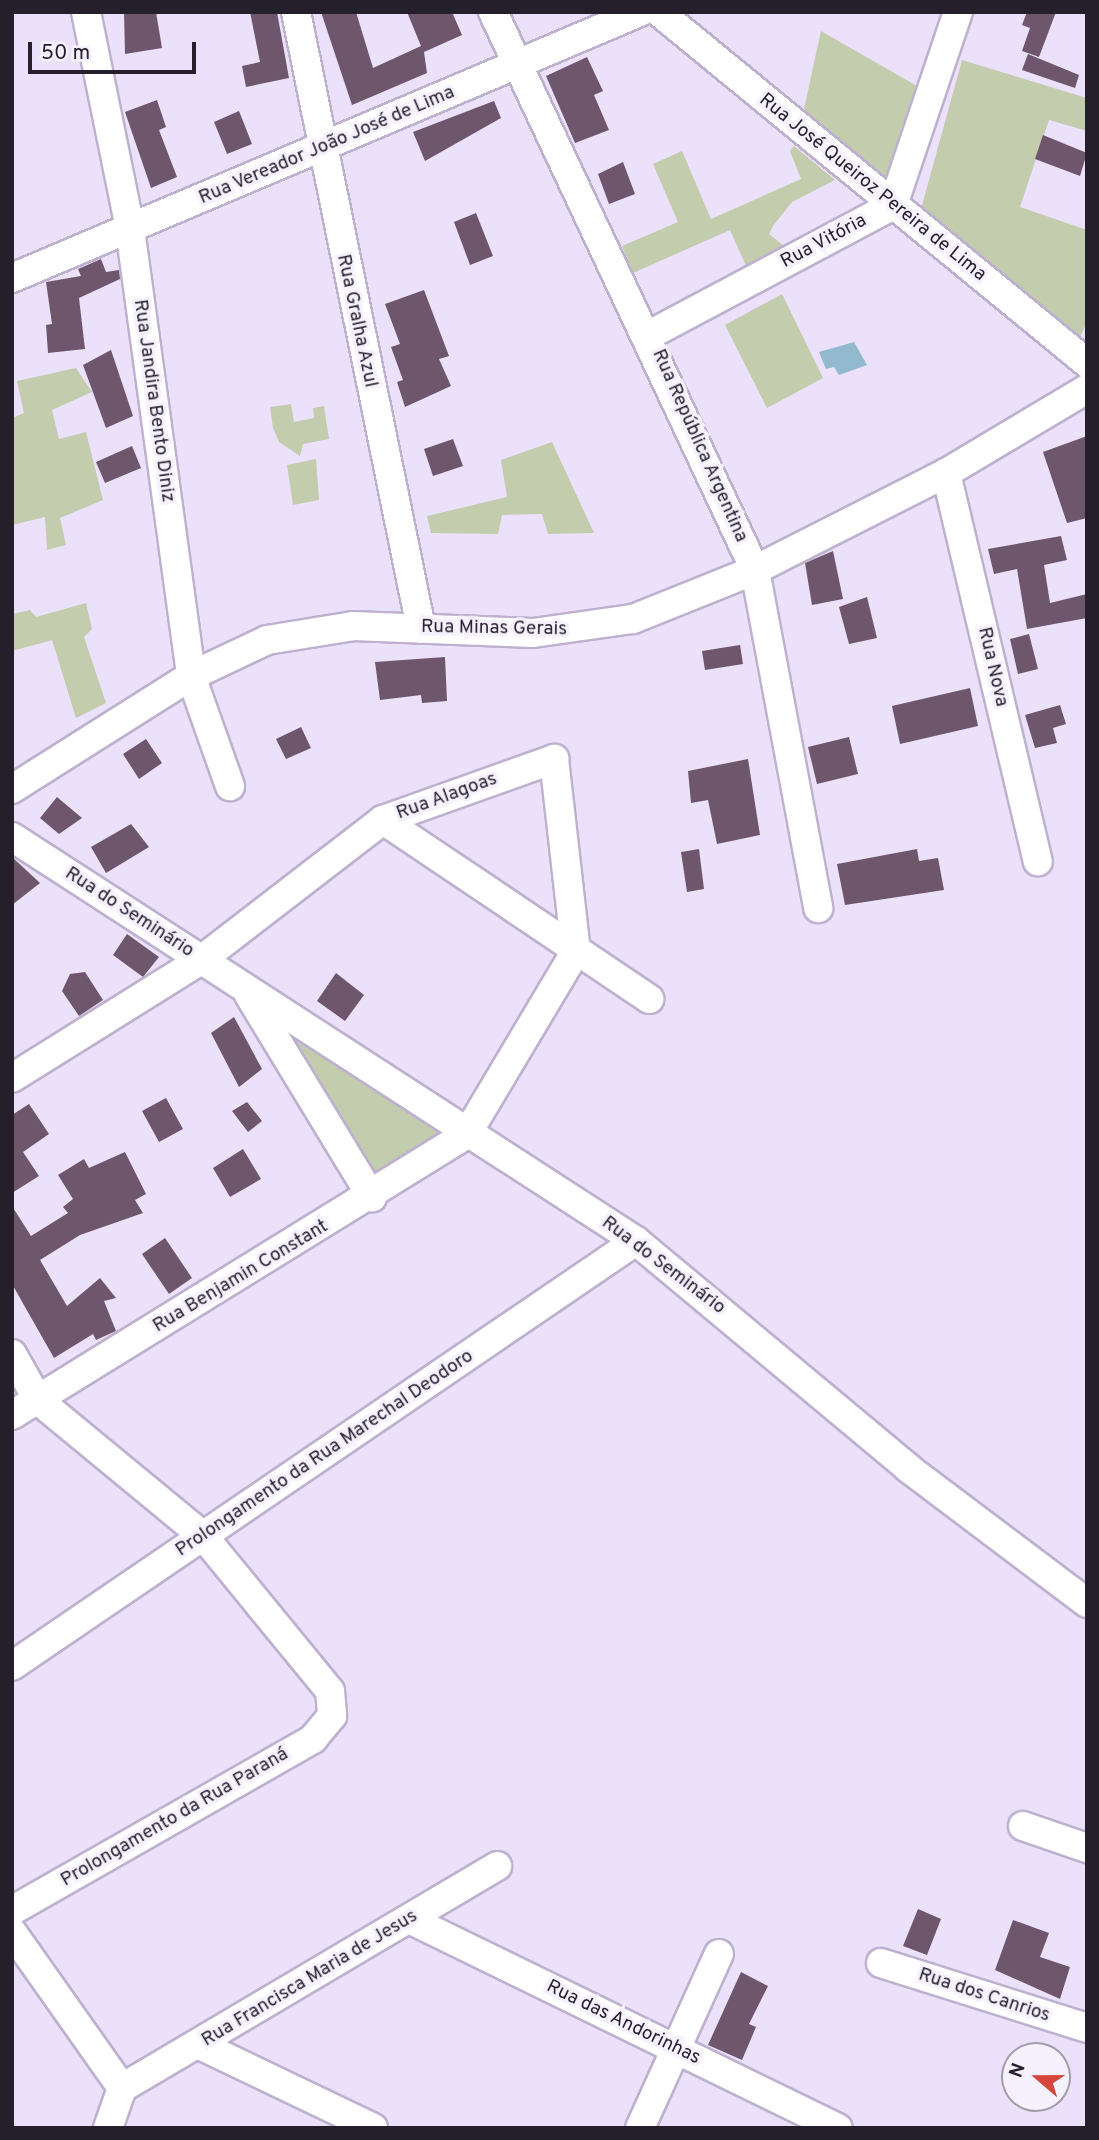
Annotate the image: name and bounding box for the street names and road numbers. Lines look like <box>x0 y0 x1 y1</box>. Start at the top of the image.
street label: Rua Vereador João José de Lima <box>195 82 459 210</box>
street label: Rua José Queiroz Pereira de Lima <box>754 89 990 287</box>
street label: Rua Vitória <box>777 210 871 274</box>
street label: Rua Gralha Azul <box>331 252 381 390</box>
street label: Rua Jandira Bento Diniz <box>127 298 179 504</box>
street label: Rua República Argentina <box>646 346 752 546</box>
street label: Rua Minas Gerais <box>421 616 567 642</box>
street label: Rua Nova <box>972 625 1012 709</box>
street label: Rua Alagoas <box>393 768 501 826</box>
street label: Rua do Seminário <box>60 863 198 963</box>
street label: Rua do Seminário <box>597 1212 729 1320</box>
street label: Rua Benjamin Constant <box>149 1216 333 1338</box>
street label: Prolongamento da Rua Marechal Deodoro <box>172 1346 478 1562</box>
street label: Prolongamento da Rua Paraná <box>57 1743 293 1893</box>
street label: Rua Francisca Maria de Jesus <box>198 1905 422 2053</box>
street label: Rua dos Canrios <box>915 1964 1053 2028</box>
street label: Rua das Andorinhas <box>542 1976 704 2070</box>

